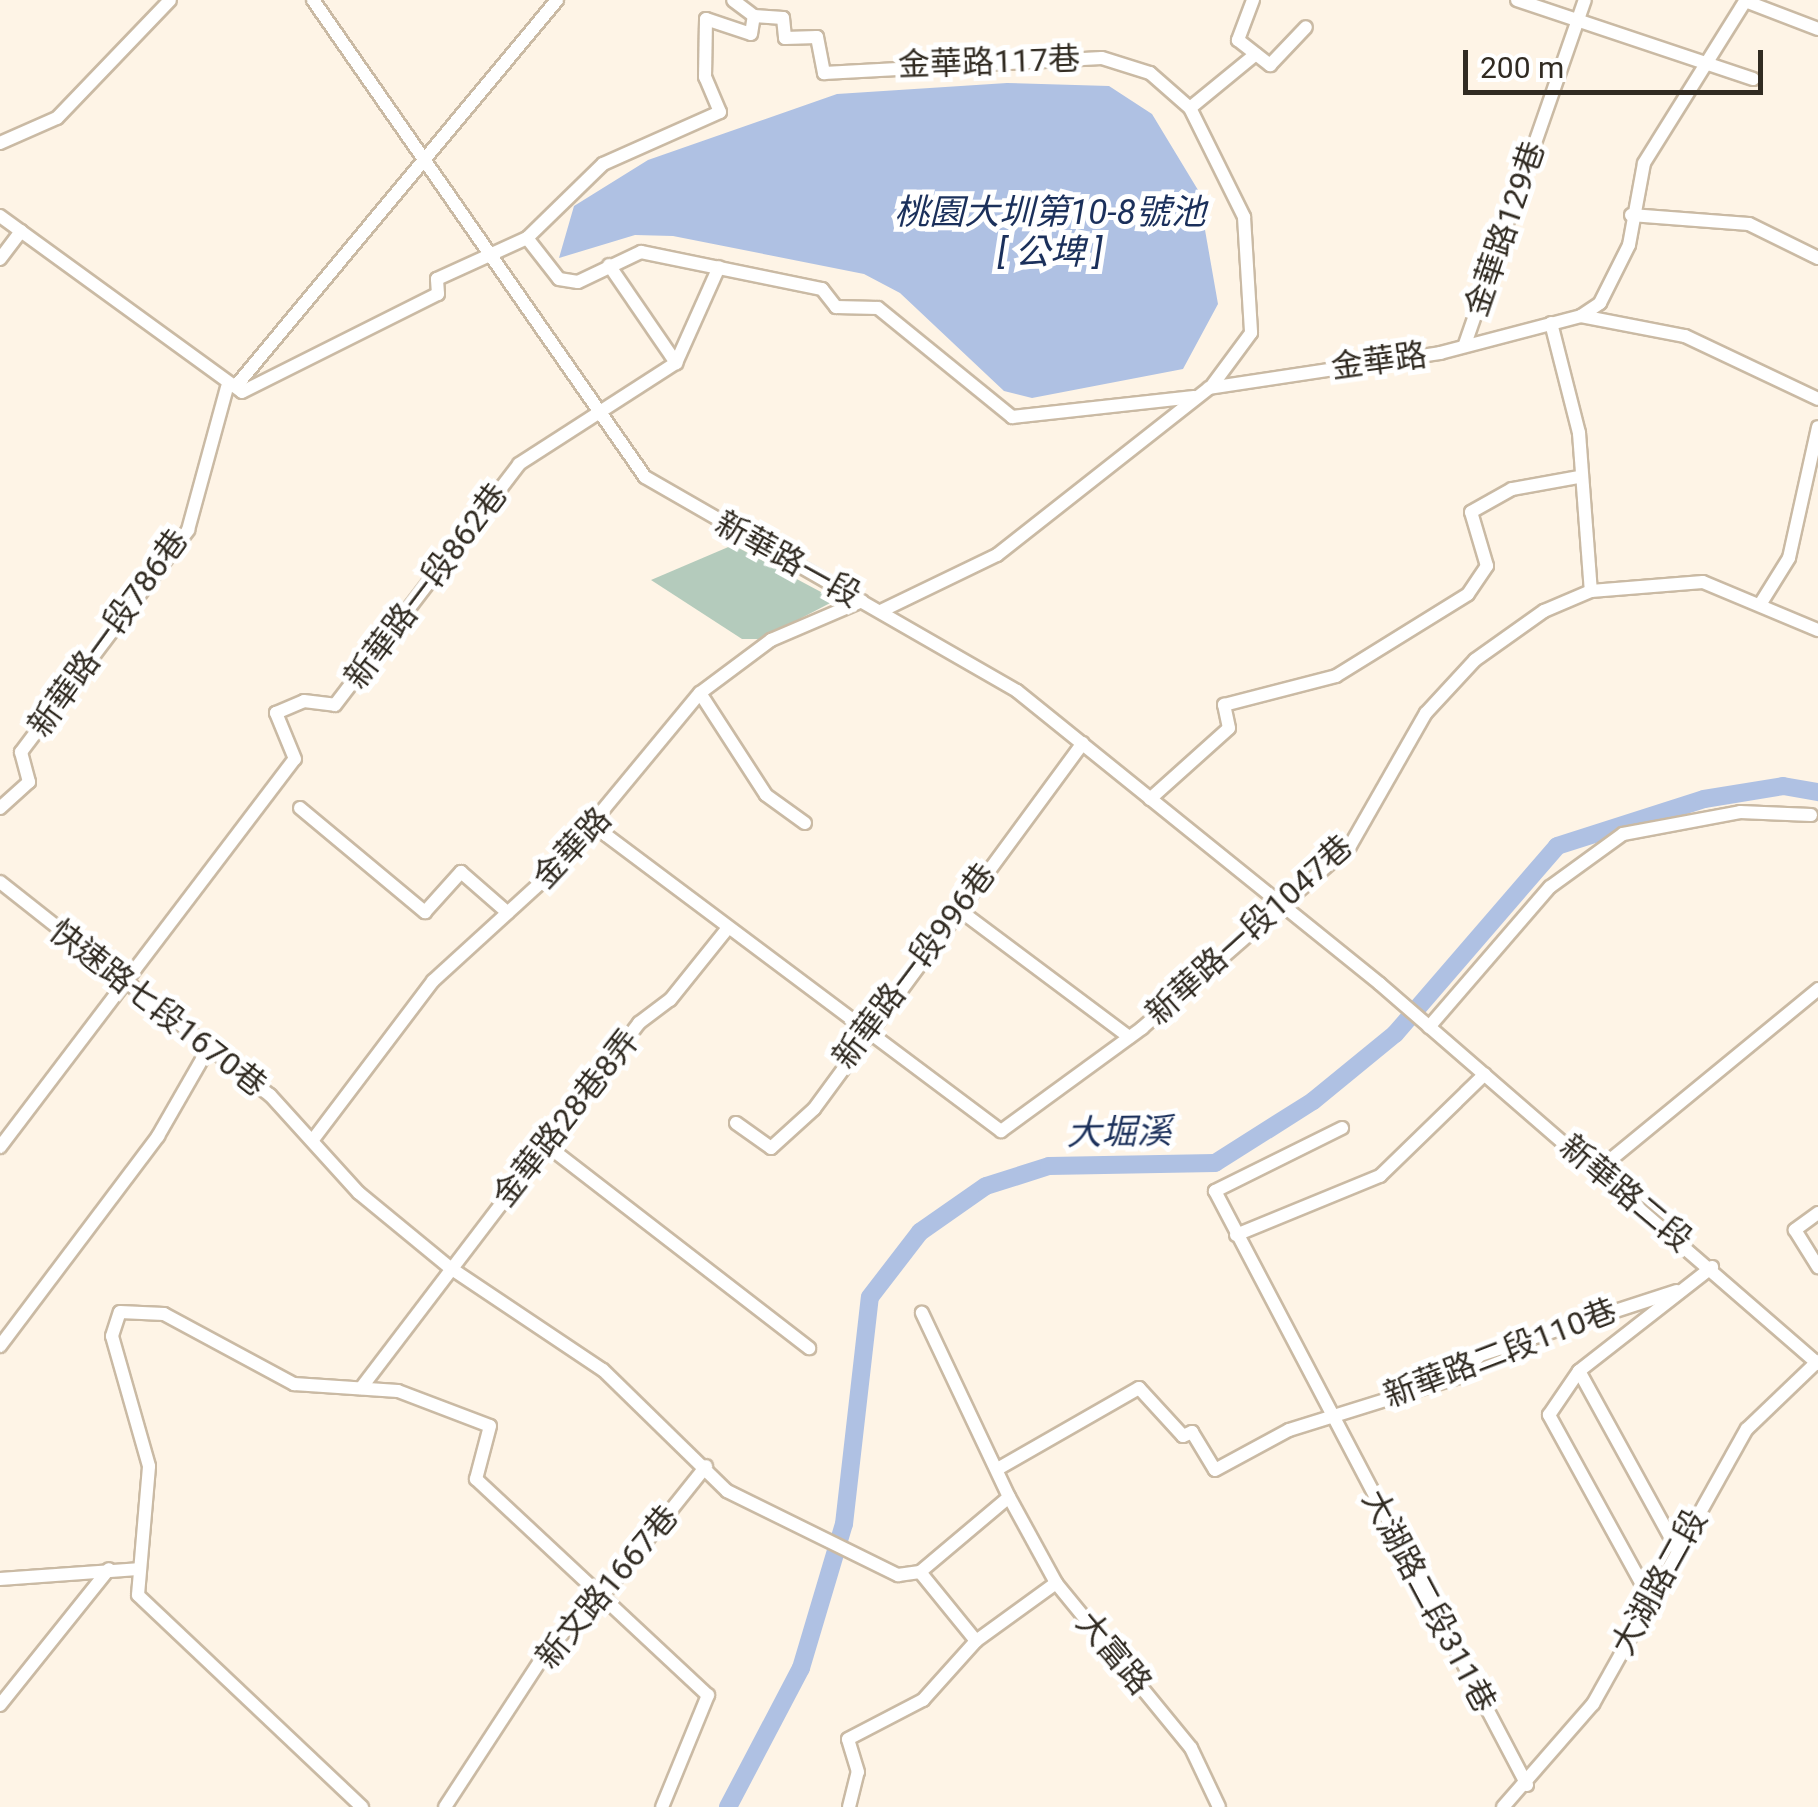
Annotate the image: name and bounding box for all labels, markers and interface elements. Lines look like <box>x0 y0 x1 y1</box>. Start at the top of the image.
scale bar <box>1468 30 1768 92</box>
street label: 金華路117巷 <box>897 40 1081 84</box>
text: 200 m <box>1480 50 1564 85</box>
street label: 金華路129巷 <box>1457 137 1553 321</box>
water label: 桃園大圳第10-8號池 [ 公埤 ] <box>894 192 1206 274</box>
street label: 金華路 <box>1329 335 1429 387</box>
street label: 新華路一段862巷 <box>337 476 515 696</box>
street label: 新華路一段 <box>709 503 867 615</box>
street label: 新華路一段786巷 <box>20 522 196 744</box>
street label: 金華路 <box>525 800 619 896</box>
street label: 新華路一段1047巷 <box>1138 827 1360 1033</box>
street label: 新華路一段996巷 <box>825 856 1003 1076</box>
street label: 快速路七段1670巷 <box>42 912 274 1104</box>
street label: 金華路28巷8弄 <box>485 1022 647 1214</box>
water label: 大堀溪 <box>1066 1111 1172 1155</box>
street label: 新華路二段 <box>1552 1127 1700 1259</box>
street label: 新華路二段110巷 <box>1378 1291 1622 1415</box>
street label: 大湖路二段311巷 <box>1354 1483 1504 1719</box>
street label: 新文路1667巷 <box>528 1498 686 1676</box>
street label: 大湖路二段 <box>1603 1503 1715 1661</box>
street label: 大富路 <box>1068 1604 1160 1702</box>

